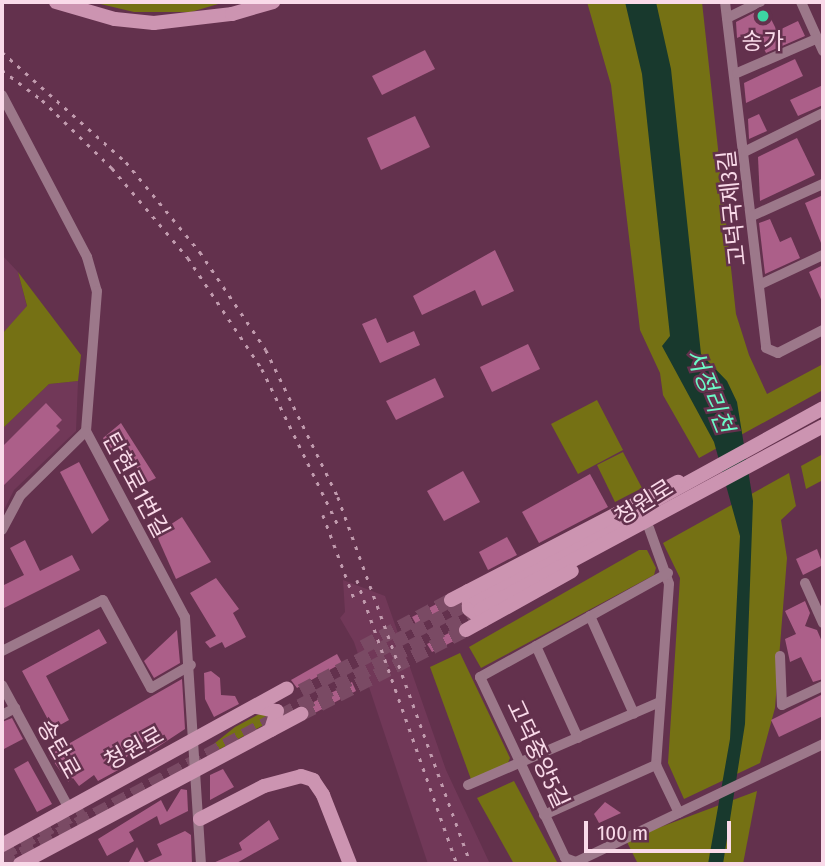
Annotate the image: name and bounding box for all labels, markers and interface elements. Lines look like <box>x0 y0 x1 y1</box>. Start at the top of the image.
marker: 송가 <box>755 8 771 24</box>
place label: 송가 <box>742 27 784 55</box>
street label: 고덕국제3길 <box>712 149 752 267</box>
water label: 서정리천 <box>679 345 739 437</box>
street label: 탄현로1번길 <box>97 428 175 542</box>
street label: 청원로 <box>610 473 678 531</box>
street label: 고덕중앙5길 <box>501 695 575 813</box>
street label: 송탄로 <box>32 715 86 783</box>
street label: 청원로 <box>100 721 168 775</box>
scale bar <box>587 806 734 850</box>
text: 100 m <box>597 820 648 846</box>

